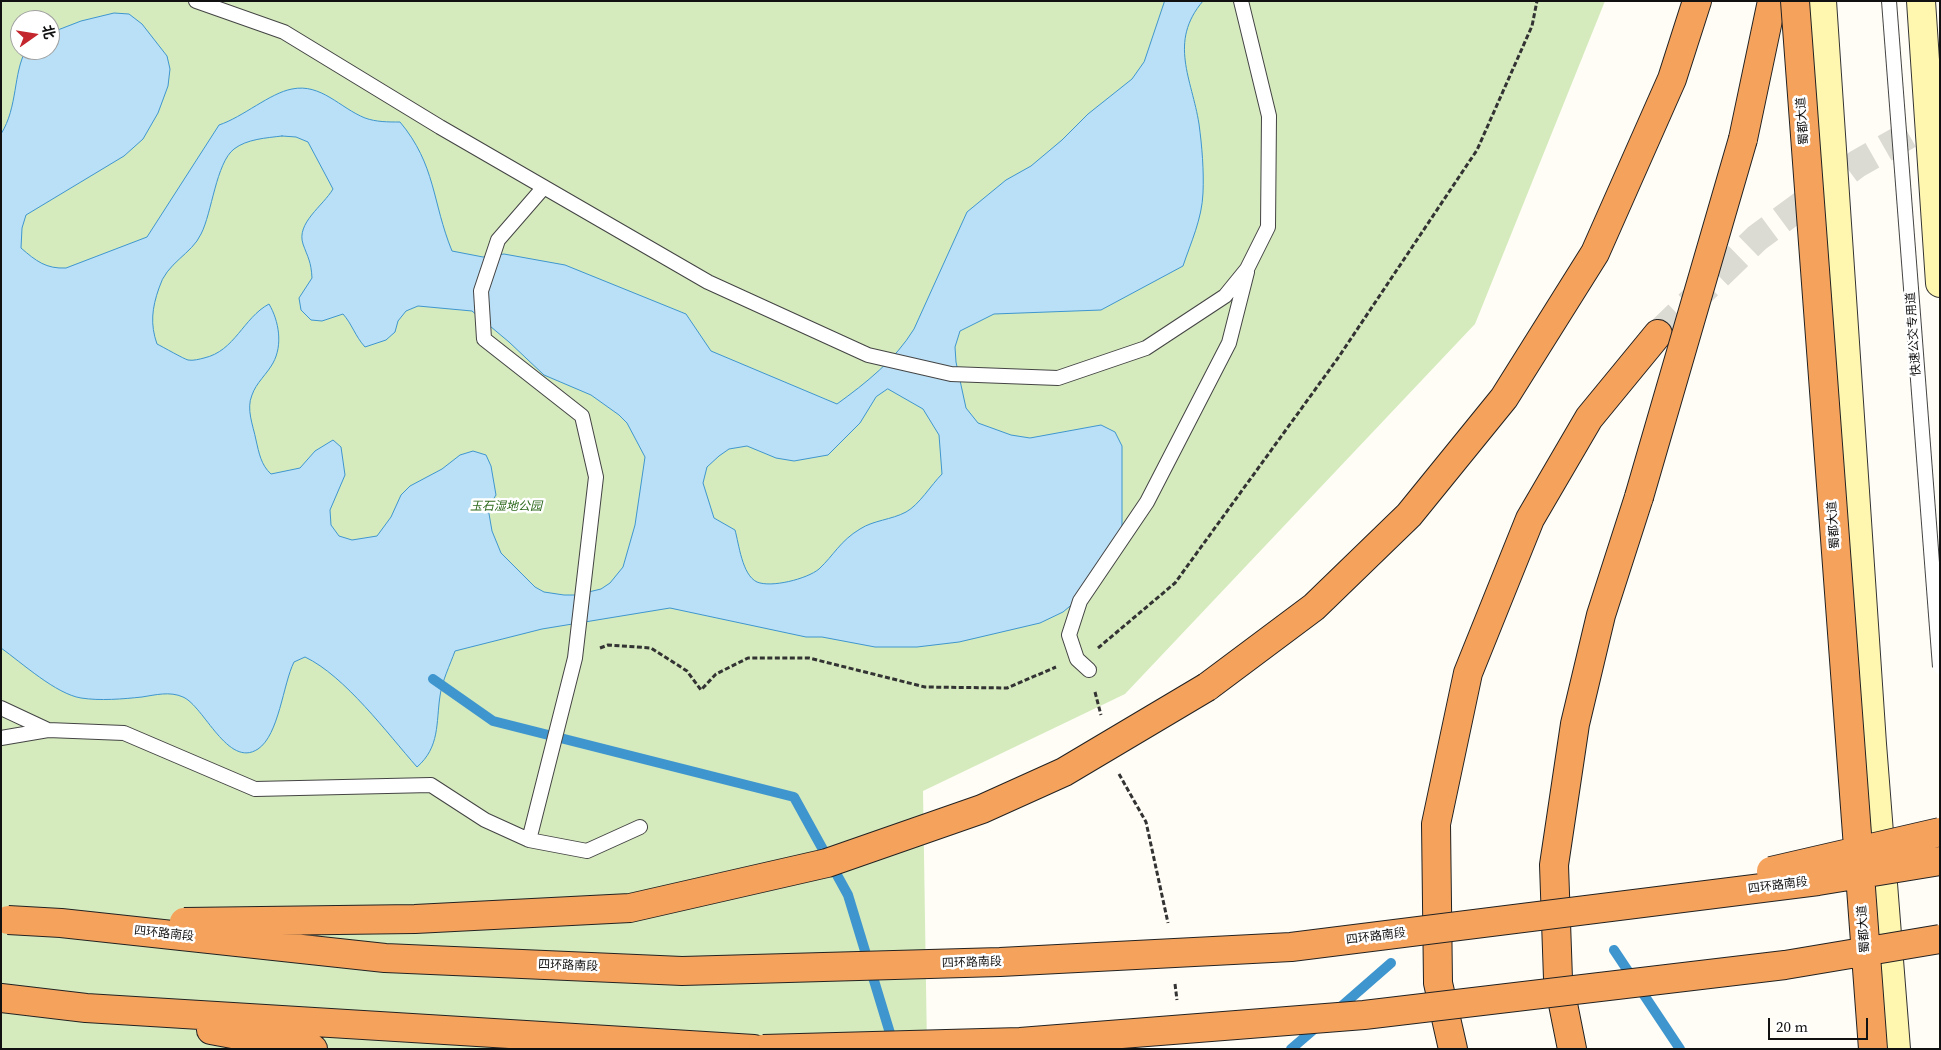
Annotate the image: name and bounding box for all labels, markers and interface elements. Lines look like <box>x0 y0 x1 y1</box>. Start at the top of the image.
north arrow <box>10 10 60 60</box>
text: 北 <box>37 23 60 41</box>
street label: 蜀都大道 <box>1794 97 1812 145</box>
street label: 快速公交专用道 <box>1904 292 1924 376</box>
park label: 玉石湿地公园 <box>470 500 542 514</box>
street label: 蜀都大道 <box>1825 501 1843 549</box>
street label: 四环路南段 <box>1747 875 1809 897</box>
street label: 蜀都大道 <box>1855 905 1873 953</box>
street label: 四环路南段 <box>133 924 195 944</box>
street label: 四环路南段 <box>1345 926 1407 948</box>
street label: 四环路南段 <box>942 955 1002 971</box>
street label: 四环路南段 <box>538 958 598 974</box>
scale bar <box>1771 1008 1871 1040</box>
text: 20 m <box>1776 1016 1808 1037</box>

